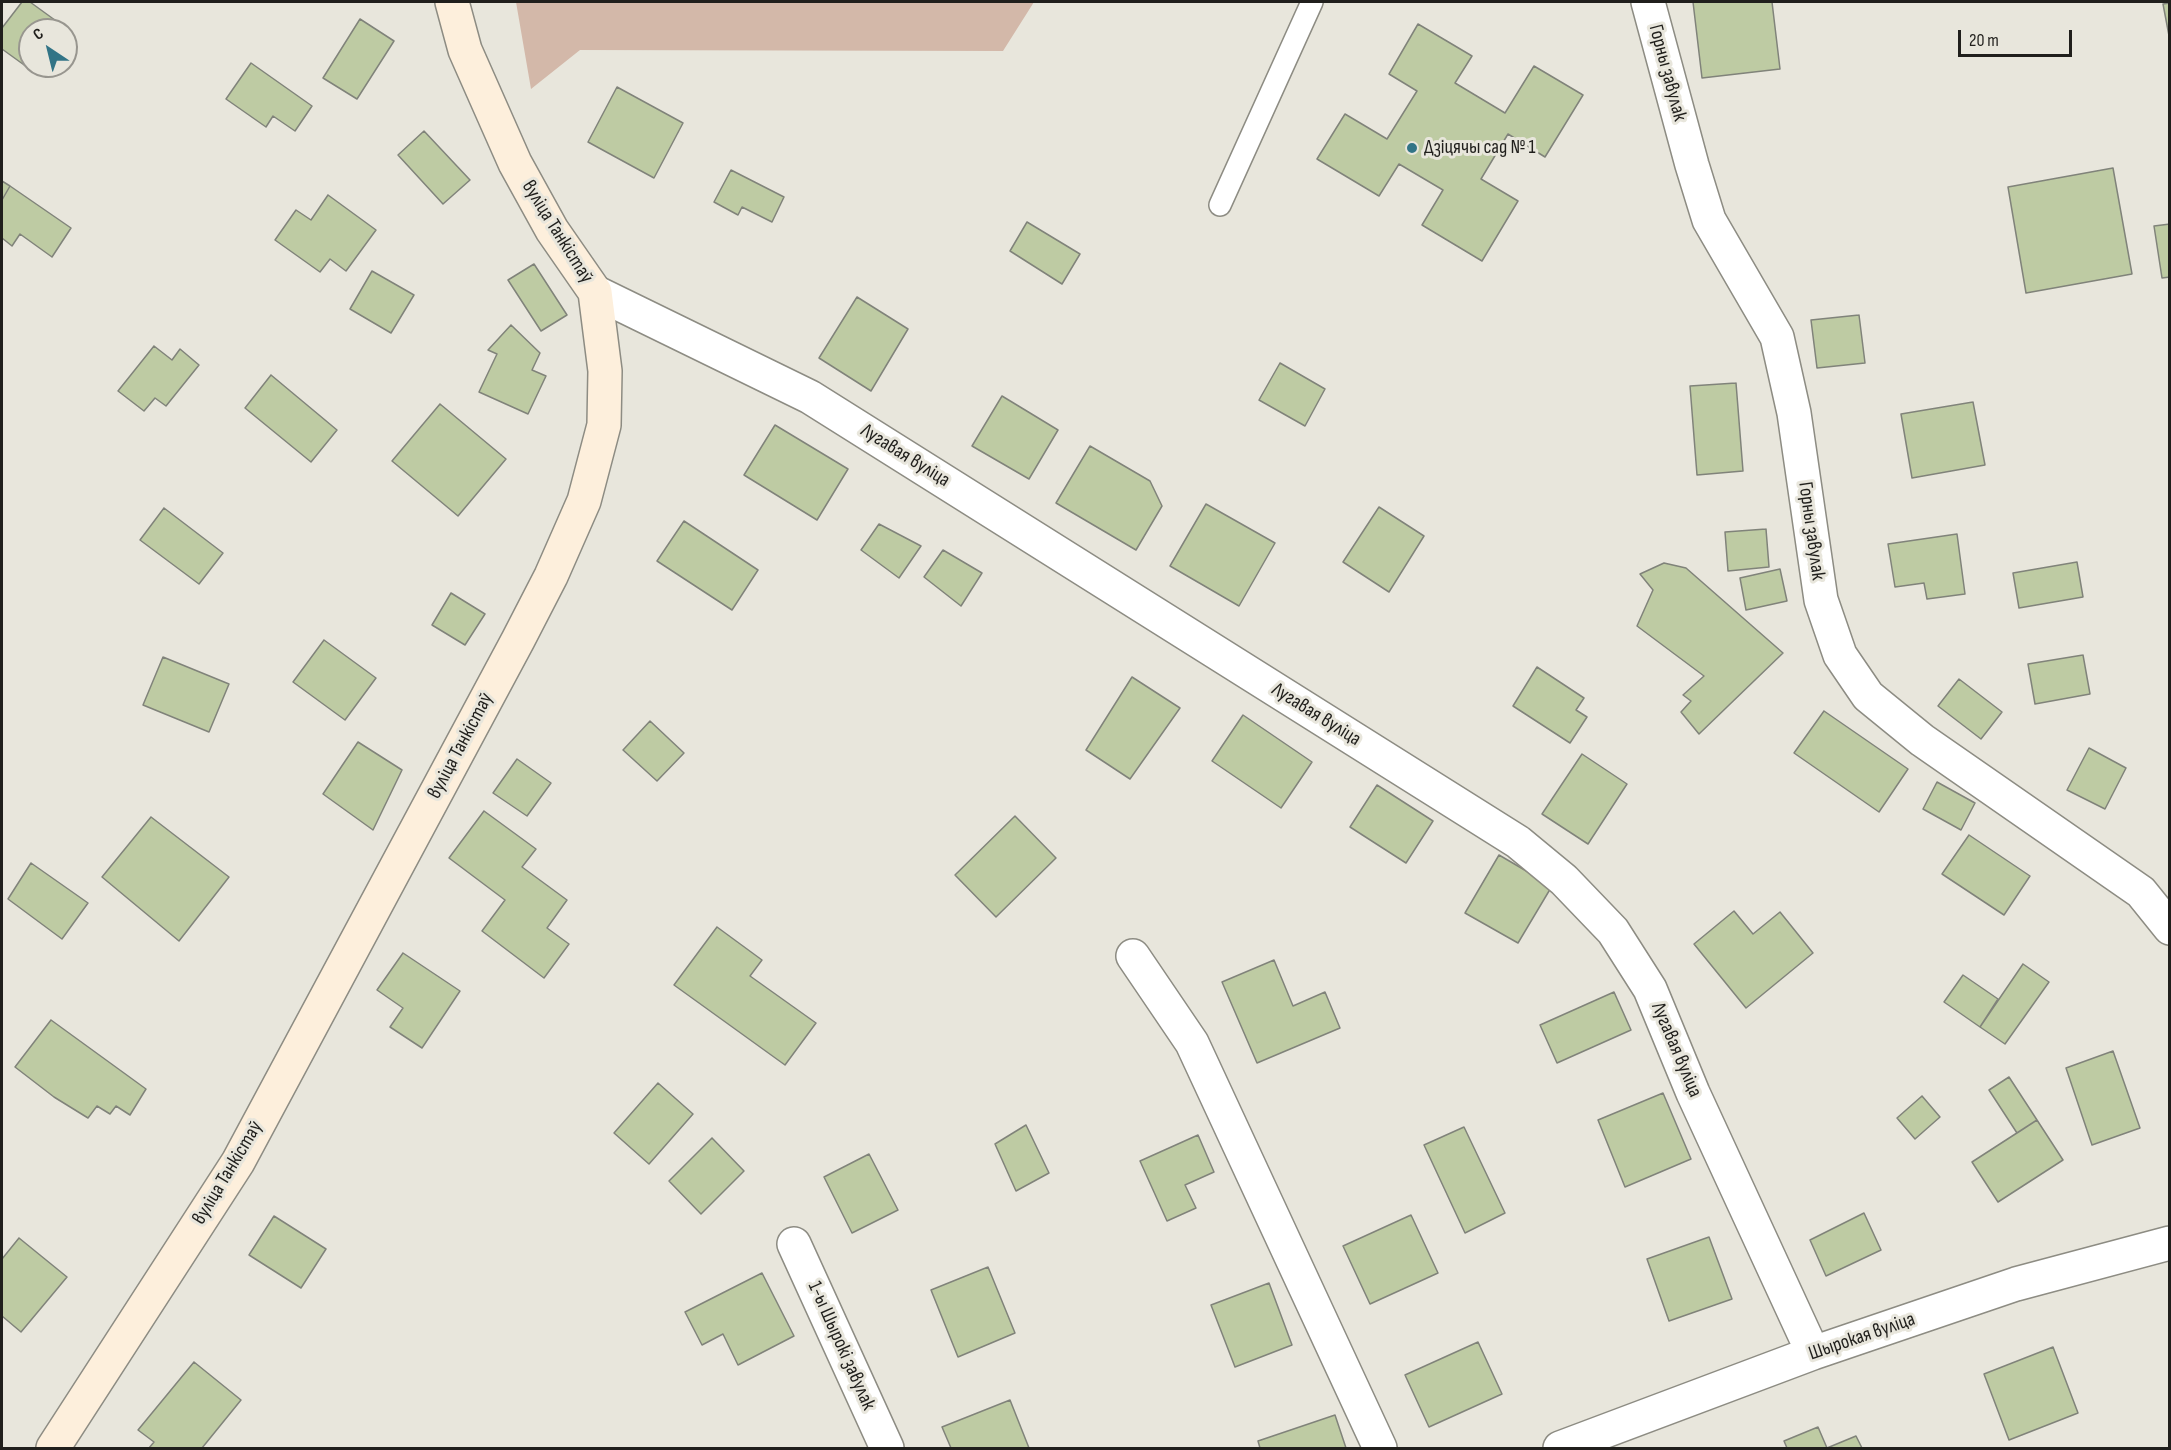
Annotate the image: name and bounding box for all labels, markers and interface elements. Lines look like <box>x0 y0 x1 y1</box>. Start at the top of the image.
north arrow <box>18 18 78 78</box>
scale bar <box>1961 18 2075 56</box>
street label: Горны завулак <box>1643 22 1691 124</box>
text: С <box>30 24 47 45</box>
text: 20 m <box>1969 30 1999 51</box>
place label: Дзіцячы сад № 1 <box>1424 136 1536 160</box>
marker: Дзіцячы сад № 1 <box>1405 141 1419 155</box>
street label: вуліца Танкістаў <box>516 176 598 288</box>
street label: Лугавая вуліца <box>856 419 954 493</box>
street label: Горны завулак <box>1792 480 1830 582</box>
street label: Лугавая вуліца <box>1267 678 1365 752</box>
street label: вуліца Танкістаў <box>423 689 499 803</box>
street label: Лугавая вуліца <box>1645 999 1707 1101</box>
street label: вуліца Танкістаў <box>188 1117 268 1229</box>
street label: 1-ы Шырокі завулак <box>802 1278 880 1414</box>
street label: Шырокая вуліца <box>1806 1308 1918 1366</box>

